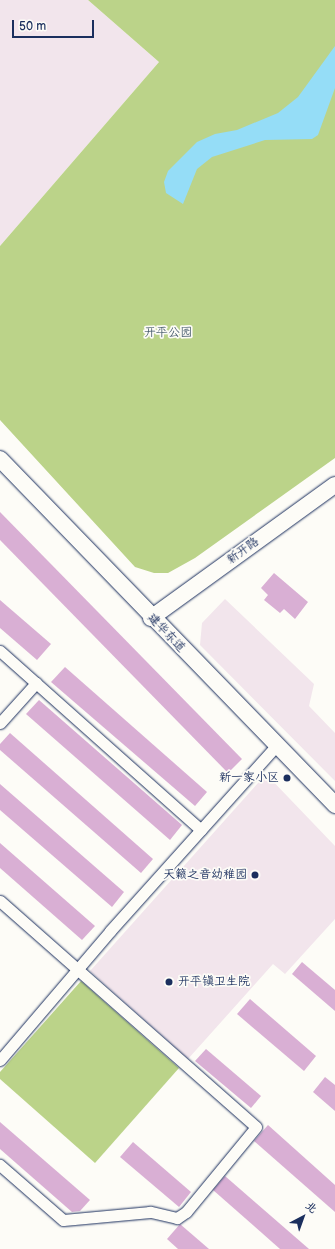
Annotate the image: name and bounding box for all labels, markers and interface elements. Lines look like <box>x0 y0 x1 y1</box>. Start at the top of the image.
scale bar <box>14 12 96 38</box>
text: 50 m <box>19 19 46 34</box>
park label: 开平公园 <box>144 326 192 340</box>
street label: 新开路 <box>224 535 262 567</box>
street label: 建华东道 <box>144 611 188 655</box>
place label: 新一家小区 <box>219 771 279 785</box>
marker: 新一家小区 <box>282 773 292 783</box>
place label: 天籁之音幼稚园 <box>163 868 247 882</box>
marker: 天籁之音幼稚园 <box>250 870 260 880</box>
place label: 开平镇卫生院 <box>178 975 250 989</box>
marker: 开平镇卫生院 <box>163 976 175 988</box>
north arrow <box>283 1197 323 1237</box>
text: 北 <box>303 1199 320 1216</box>

